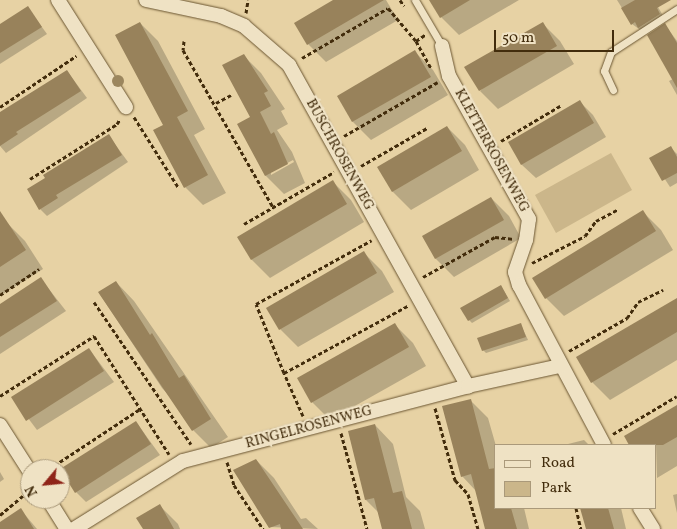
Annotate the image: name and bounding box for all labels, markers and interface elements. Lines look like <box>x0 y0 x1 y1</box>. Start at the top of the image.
scale bar <box>497 20 617 52</box>
text: 50 m <box>502 28 534 49</box>
street label: KLETTERROSENWEG <box>450 86 532 216</box>
street label: BUSCHROSENWEG <box>301 96 377 214</box>
street label: RINGELROSENWEG <box>244 403 374 453</box>
legend <box>494 444 657 509</box>
text: Road <box>541 453 575 474</box>
north arrow <box>20 459 70 509</box>
text: Park <box>541 478 572 499</box>
text: N <box>21 482 43 500</box>

